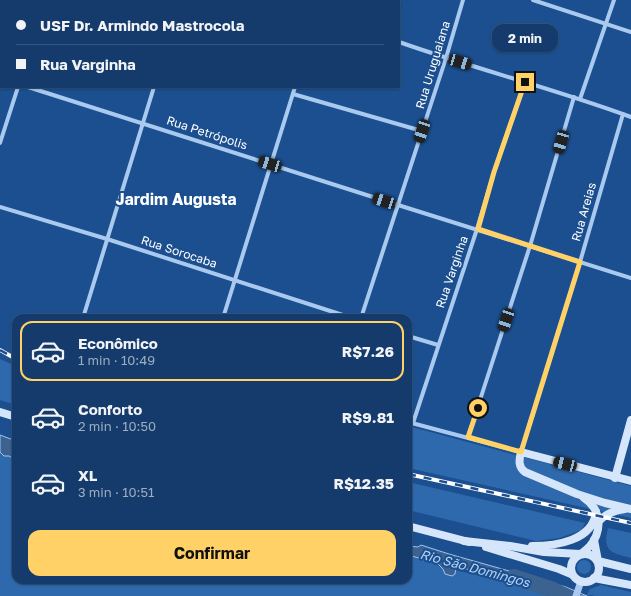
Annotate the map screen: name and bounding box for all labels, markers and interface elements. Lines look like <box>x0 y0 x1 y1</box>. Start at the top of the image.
text: USF Dr. Armindo Mastrocola <box>40 16 244 34</box>
street label: Rua Uruguaiana <box>412 19 453 111</box>
callout: 2 min <box>492 24 558 52</box>
text: 2 min <box>508 30 542 46</box>
car <box>447 53 473 71</box>
text: Rua Varginha <box>40 55 136 73</box>
route end <box>516 73 534 91</box>
street label: Rua Petrópolis <box>165 112 250 153</box>
car <box>413 118 431 144</box>
car <box>552 129 570 155</box>
car <box>257 155 283 173</box>
street label: Rua Areias <box>568 181 599 243</box>
district label: Jardim Augusta <box>115 189 237 209</box>
car <box>371 192 397 210</box>
street label: Rua Sorocaba <box>139 232 219 271</box>
street label: Rua Varginha <box>432 234 471 310</box>
car <box>497 307 515 333</box>
icon: car <box>30 333 66 369</box>
text: Econômico <box>78 334 158 352</box>
text: R$7.26 <box>342 342 394 360</box>
text: 1 min · 10:49 <box>78 352 155 368</box>
icon: car <box>30 399 66 435</box>
route start <box>469 399 487 417</box>
text: Conforto <box>78 400 142 418</box>
text: R$9.81 <box>342 408 394 426</box>
text: 2 min · 10:50 <box>78 418 156 434</box>
car <box>552 455 578 473</box>
icon: car <box>30 465 66 501</box>
text: XL <box>78 466 97 484</box>
text: R$12.35 <box>334 474 394 492</box>
text: 3 min · 10:51 <box>78 484 154 500</box>
button: Confirmar <box>28 530 396 576</box>
water label: Rio São Domingos <box>419 546 533 591</box>

